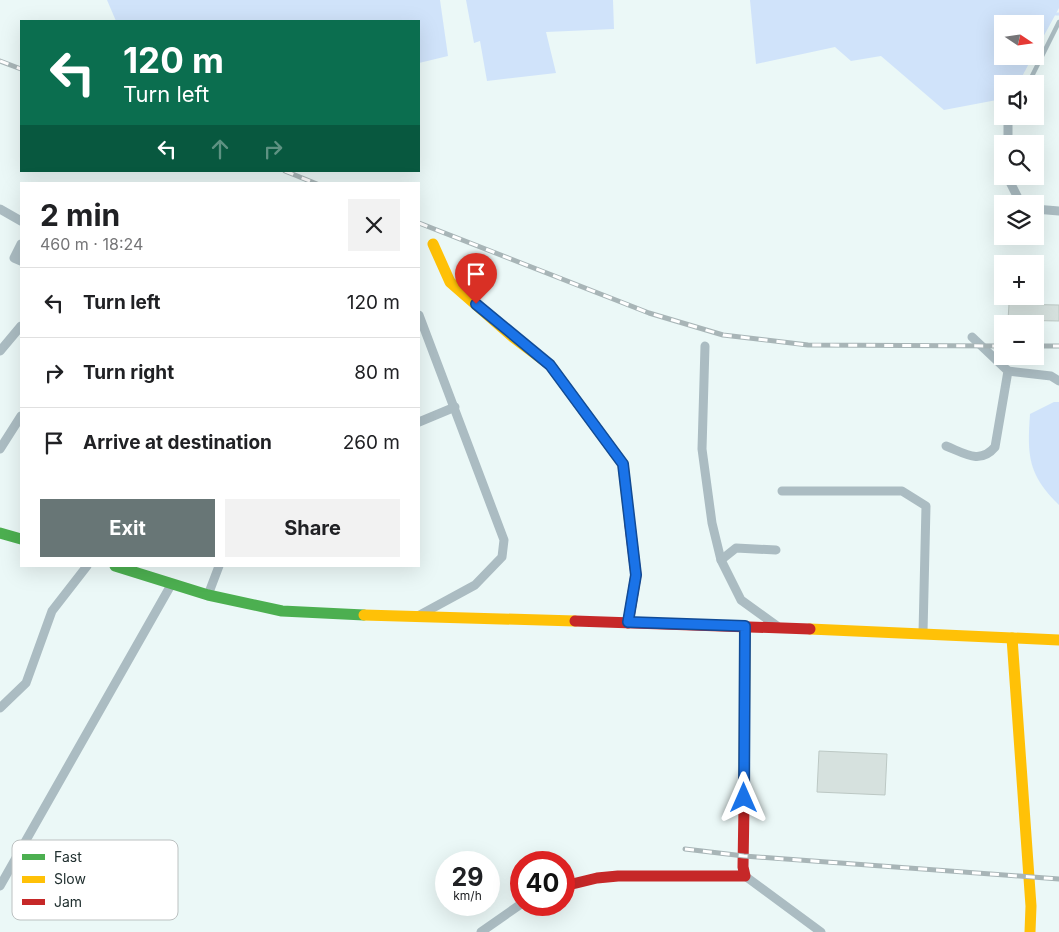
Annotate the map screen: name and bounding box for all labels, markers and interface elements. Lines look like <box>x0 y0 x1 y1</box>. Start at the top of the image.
north arrow <box>994 15 1044 65</box>
map controls <box>994 15 1044 365</box>
text: 120 m <box>123 39 224 81</box>
icon: left <box>40 40 105 105</box>
button: sound <box>994 75 1044 125</box>
text: Turn left <box>123 81 209 107</box>
icon: left <box>153 135 181 163</box>
icon: ahead <box>206 135 234 163</box>
icon: right <box>259 135 287 163</box>
button: search <box>994 135 1044 185</box>
button: layers <box>994 195 1044 245</box>
text: 2 min <box>40 197 120 233</box>
button: close <box>348 199 400 251</box>
text: 460 m · 18:24 <box>40 234 143 254</box>
pin <box>455 253 497 304</box>
button: + <box>994 255 1044 305</box>
icon: arrive <box>462 260 490 288</box>
icon: left <box>40 289 68 317</box>
text: Turn left <box>83 291 161 314</box>
text: 120 m <box>347 291 400 314</box>
button: − <box>994 315 1044 365</box>
icon: right <box>40 359 68 387</box>
text: Turn right <box>83 361 174 384</box>
text: 80 m <box>354 361 400 384</box>
icon: arrive <box>40 429 68 457</box>
text: Arrive at destination <box>83 431 272 454</box>
text: 260 m <box>343 431 400 454</box>
button: Exit <box>40 499 215 557</box>
button: Share <box>225 499 400 557</box>
position arrow <box>717 771 769 823</box>
legend <box>12 840 178 920</box>
text: Fast <box>54 848 82 865</box>
speed limit sign: 40 <box>510 851 575 916</box>
text: 29 <box>452 862 483 892</box>
text: Slow <box>54 870 86 887</box>
text: km/h <box>453 888 482 903</box>
text: Jam <box>54 893 82 910</box>

